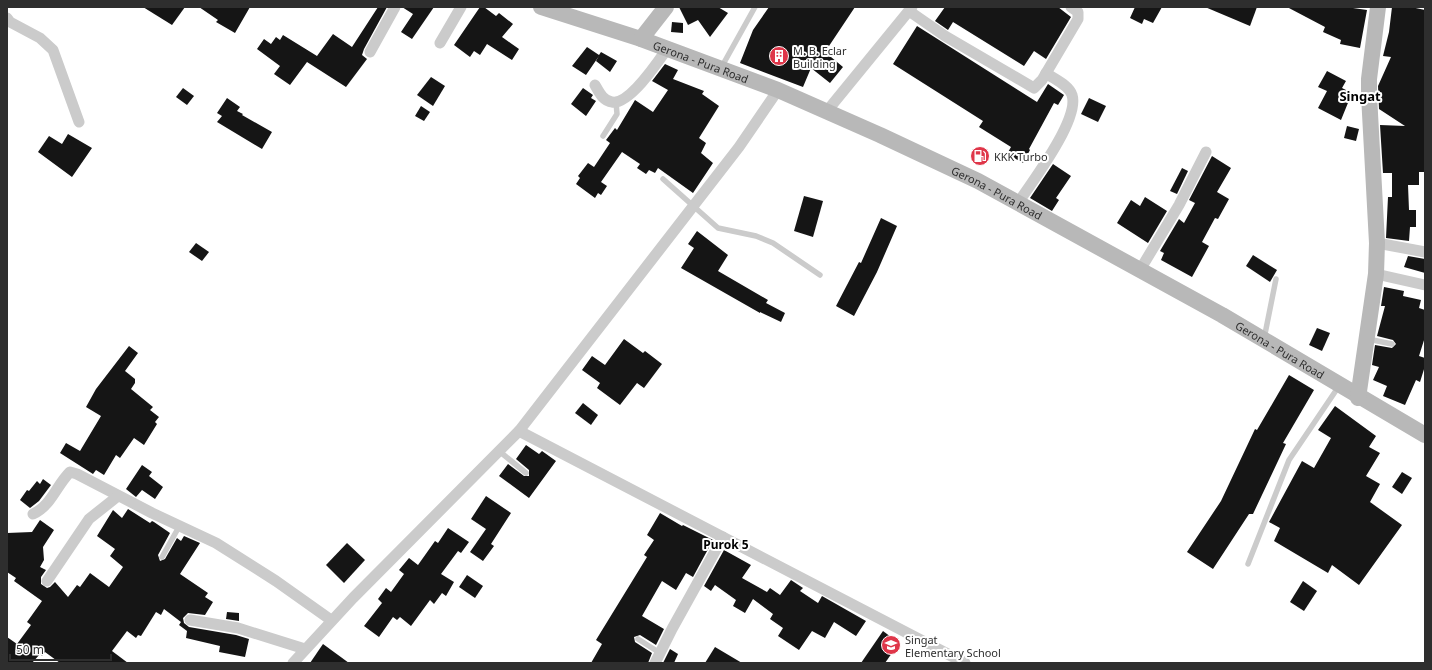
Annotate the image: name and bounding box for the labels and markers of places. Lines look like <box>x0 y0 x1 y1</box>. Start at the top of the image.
place label: M. B. Eclar Building <box>793 43 847 71</box>
building icon: M. B. Eclar Building <box>768 45 790 67</box>
fuel station icon: KKK Turbo <box>969 145 991 167</box>
place label: KKK Turbo <box>994 149 1048 164</box>
place label: Singat Elementary School <box>905 632 1001 660</box>
school or university icon: Singat Elementary School <box>880 634 902 656</box>

